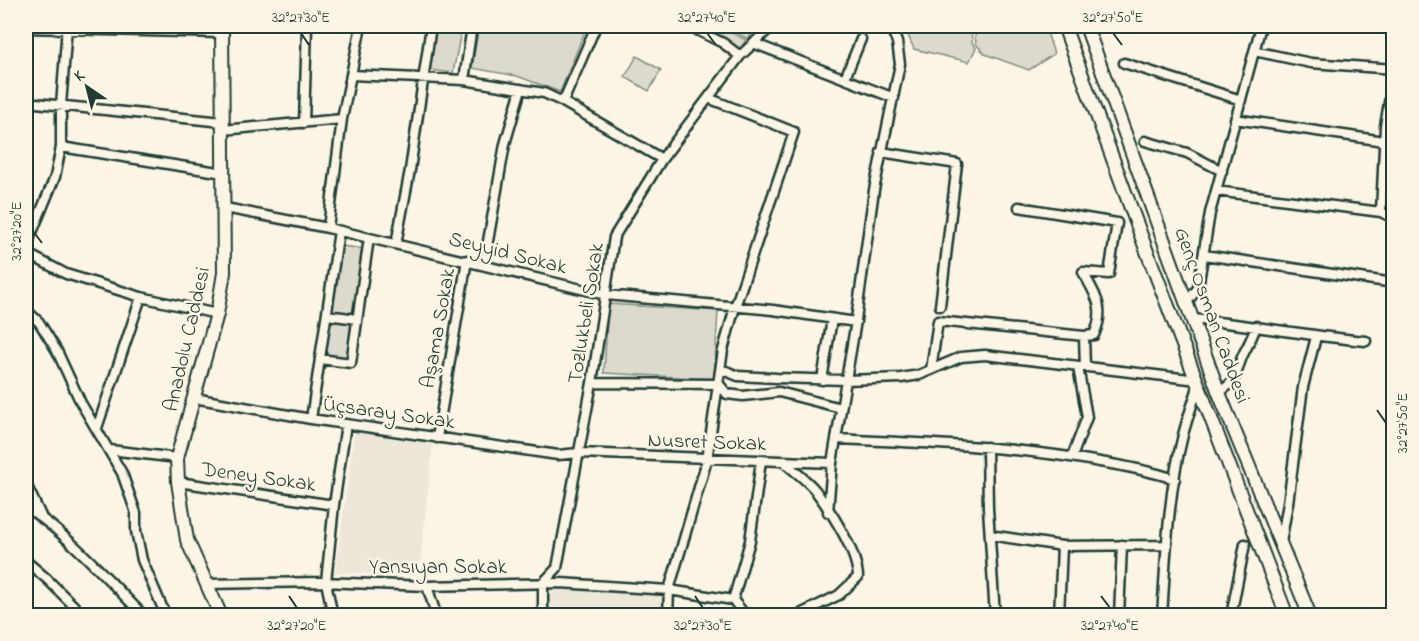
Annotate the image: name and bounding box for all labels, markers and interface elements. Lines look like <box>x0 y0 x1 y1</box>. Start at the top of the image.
text: 32°27'30"E <box>272 7 330 29</box>
text: 32°27'40"E <box>678 7 736 29</box>
text: 32°27'50"E <box>1083 7 1143 29</box>
north arrow <box>57 57 117 117</box>
text: K <box>69 64 91 88</box>
text: 32°27'20"E <box>6 201 28 261</box>
street label: Genç Osman Caddesi <box>1165 223 1257 408</box>
street label: Seyyid Sokak <box>445 225 570 285</box>
street label: Tozlukbeli Sokak <box>561 240 613 386</box>
street label: Anadolu Caddesi <box>157 264 219 415</box>
street label: Aşama Sokak <box>414 265 464 391</box>
street label: Üçsaray Sokak <box>321 390 457 440</box>
text: 32°27'50"E <box>1392 393 1414 453</box>
street label: Nusret Sokak <box>647 426 767 460</box>
street label: Deney Sokak <box>198 455 319 503</box>
street label: Yansıyan Sokak <box>369 553 508 585</box>
text: 32°27'20"E <box>267 615 327 637</box>
text: 32°27'30"E <box>674 615 732 637</box>
text: 32°27'40"E <box>1081 615 1139 637</box>

